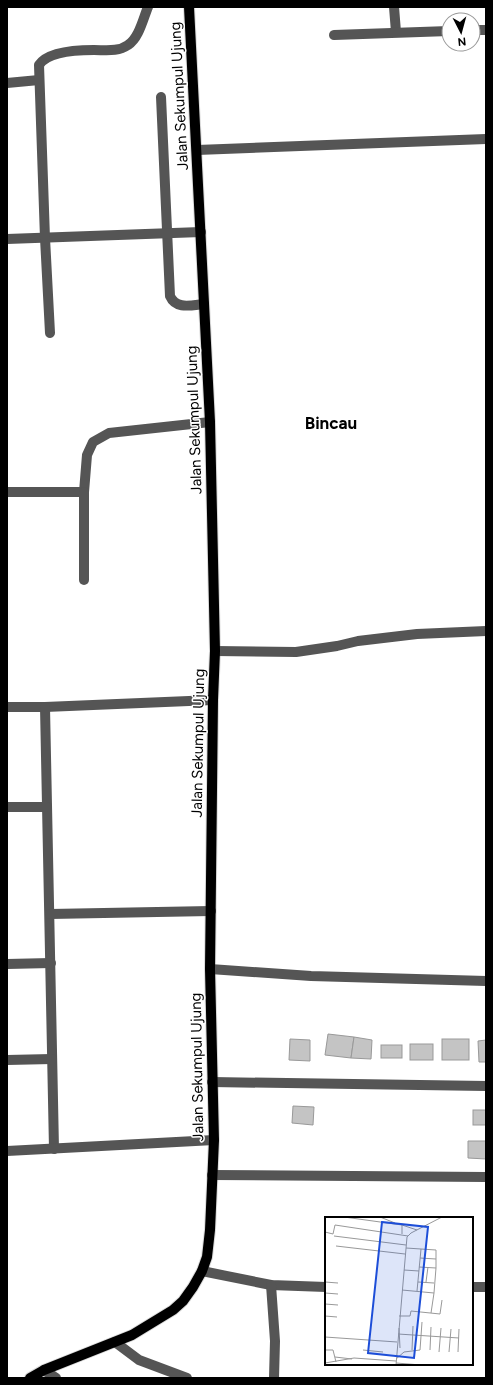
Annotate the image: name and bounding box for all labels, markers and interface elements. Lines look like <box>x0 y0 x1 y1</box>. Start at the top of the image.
north arrow <box>441 12 481 52</box>
street label: Jalan Sekumpul Ujung <box>166 21 192 171</box>
text: N <box>457 35 467 48</box>
street label: Jalan Sekumpul Ujung <box>182 345 206 495</box>
district label: Bincau <box>305 413 357 433</box>
street label: Jalan Sekumpul Ujung <box>188 669 208 817</box>
street label: Jalan Sekumpul Ujung <box>187 993 207 1141</box>
inset map <box>325 1217 473 1365</box>

